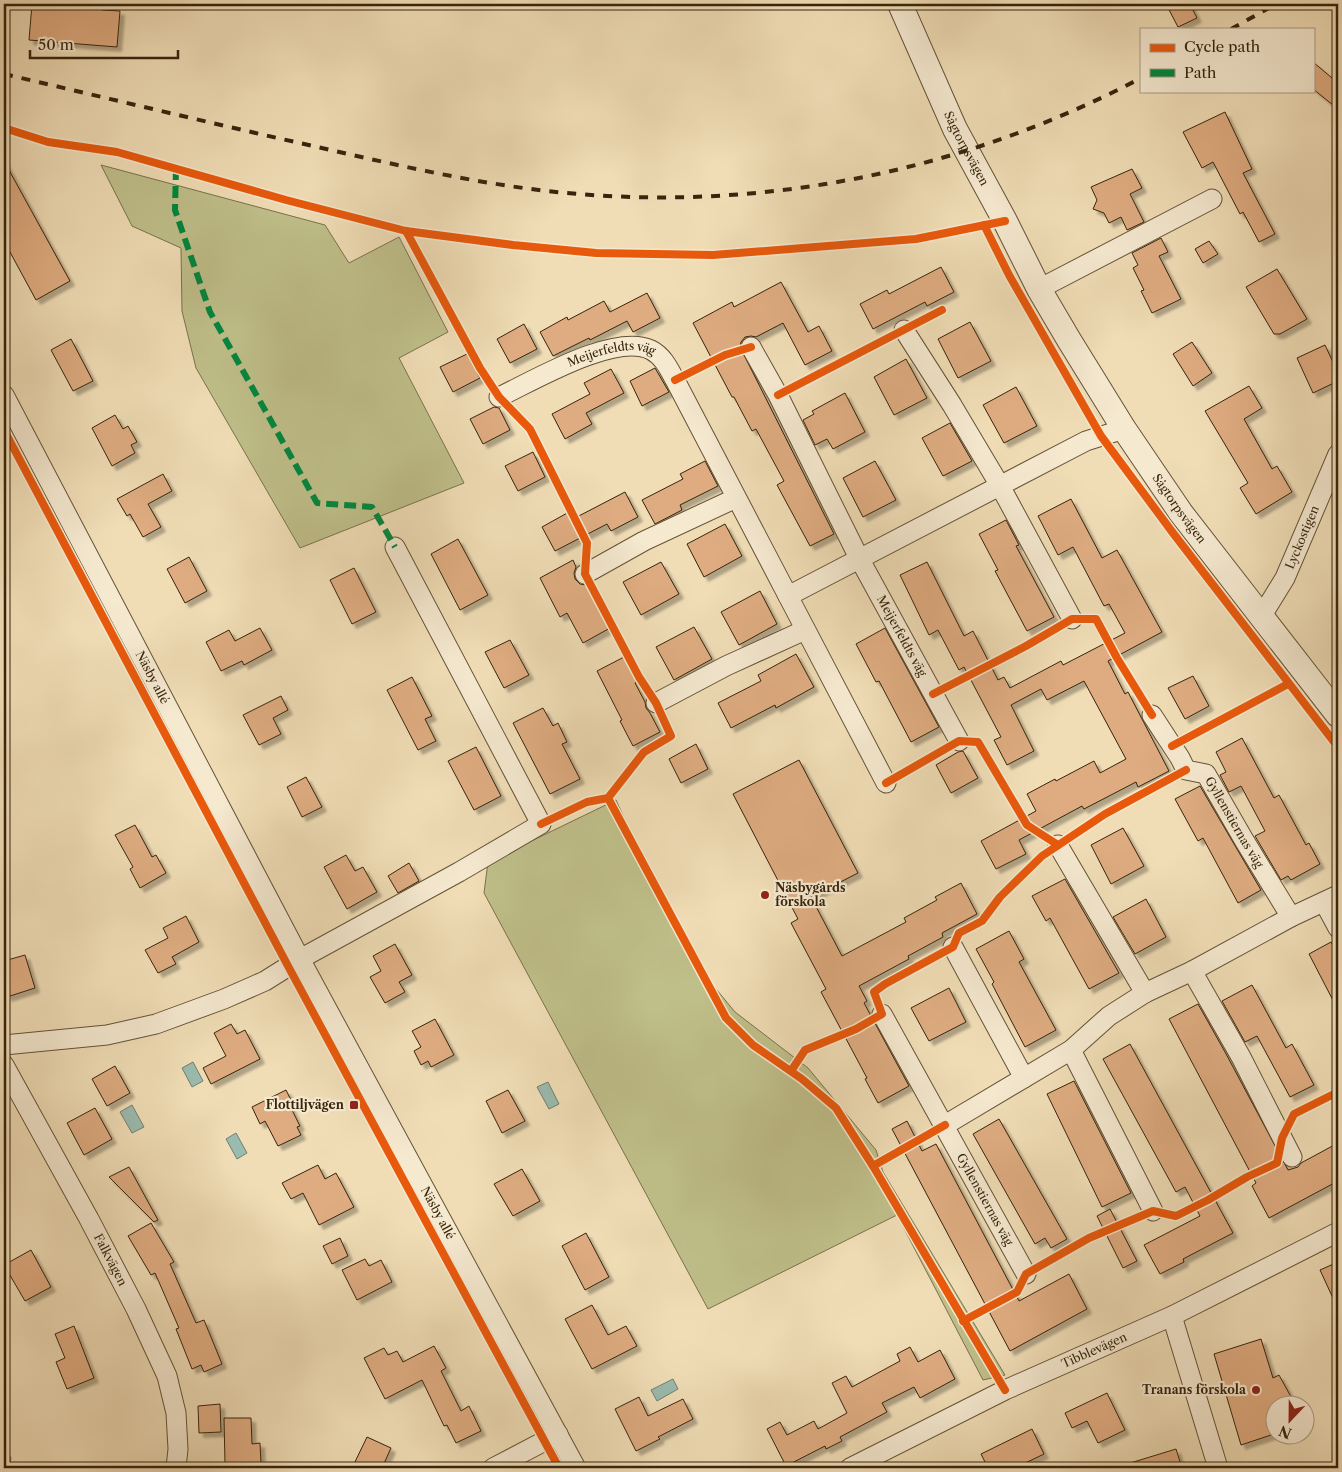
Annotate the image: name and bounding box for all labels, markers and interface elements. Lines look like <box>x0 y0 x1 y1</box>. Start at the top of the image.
scale bar <box>30 28 178 60</box>
legend <box>1140 28 1314 92</box>
text: 50 m <box>38 35 74 54</box>
text: Cycle path <box>1184 37 1261 56</box>
text: Path <box>1184 63 1217 82</box>
street label: Sågtorpsvägen <box>941 109 993 189</box>
street label: Meijerfeldts väg <box>565 338 659 370</box>
street label: Sågtorpsvägen <box>1150 471 1210 546</box>
street label: Lyckostigen <box>1282 503 1322 571</box>
street label: Meijerfeldts väg <box>874 593 931 680</box>
street label: Näsby allé <box>133 648 173 707</box>
street label: Gyllenstiernas väg <box>1202 774 1268 871</box>
place label: Näsbygårds förskola <box>775 880 846 909</box>
marker: Näsbygårds förskola <box>759 889 771 901</box>
place label: Flottiljvägen <box>266 1097 345 1112</box>
marker: Flottiljvägen <box>348 1099 360 1111</box>
street label: Gyllenstiernas väg <box>954 1150 1017 1249</box>
street label: Näsby allé <box>418 1184 459 1242</box>
street label: Falkvägen <box>91 1231 131 1289</box>
street label: Tibblevägen <box>1059 1329 1129 1371</box>
place label: Tranans förskola <box>1142 1382 1247 1397</box>
marker: Tranans förskola <box>1250 1384 1262 1396</box>
north arrow <box>1264 1394 1314 1444</box>
text: N <box>1276 1421 1294 1443</box>

